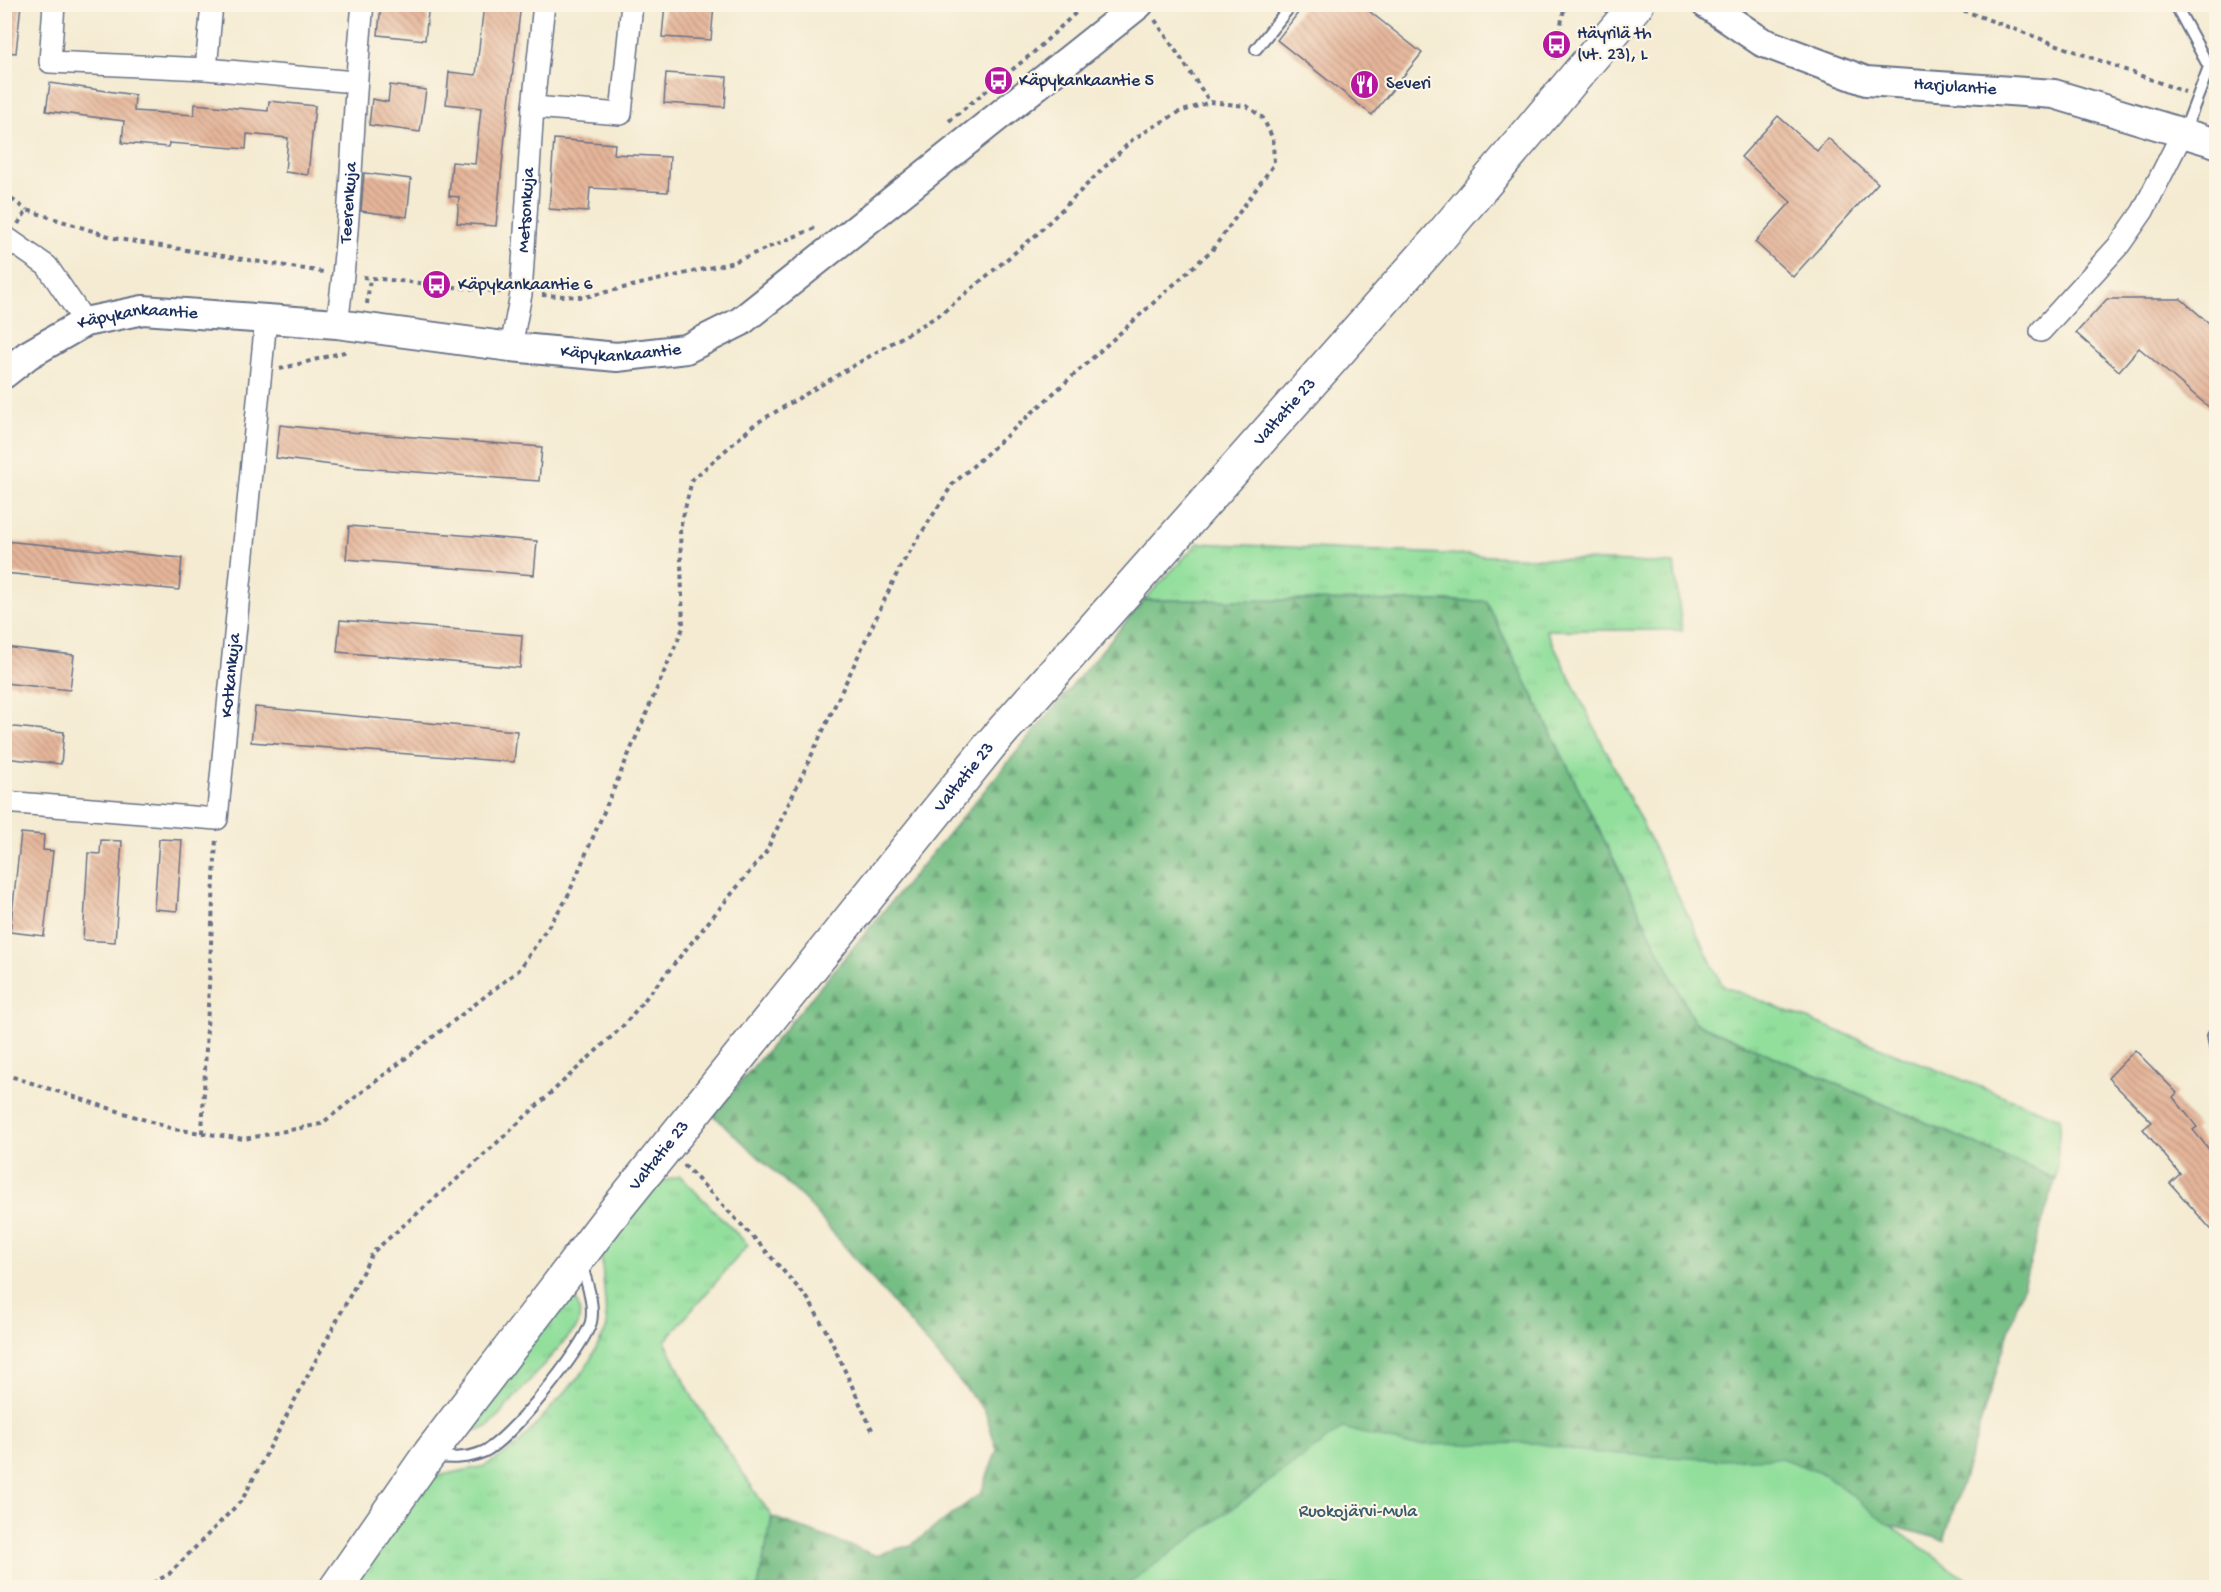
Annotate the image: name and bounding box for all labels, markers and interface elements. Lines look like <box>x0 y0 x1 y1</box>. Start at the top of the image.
place label: Häyrilä th (vt. 23), L <box>1577 24 1652 66</box>
bus stop icon: Häyrilä th (vt. 23), L <box>1540 28 1572 60</box>
bus stop icon: Käpykankaantie 5 <box>982 65 1014 97</box>
restaurant icon: Severi <box>1349 68 1381 100</box>
place label: Käpykankaantie 5 <box>1019 71 1154 92</box>
place label: Severi <box>1386 74 1431 95</box>
street label: Harjulantie <box>1913 74 1998 101</box>
street label: Teerenkuja <box>335 160 362 245</box>
street label: Metsonkuja <box>513 166 540 253</box>
bus stop icon: Käpykankaantie 6 <box>421 269 453 301</box>
place label: Käpykankaantie 6 <box>458 275 594 296</box>
street label: Käpykankaantie <box>74 299 199 335</box>
street label: Käpykankaantie <box>559 339 683 368</box>
street label: Valtatie 23 <box>1248 374 1321 451</box>
street label: Kotkankuja <box>216 631 246 719</box>
street label: Valtatie 23 <box>929 738 999 818</box>
street label: Valtatie 23 <box>624 1116 694 1196</box>
park label: Ruokojärvi-Mula <box>1299 1502 1418 1523</box>

